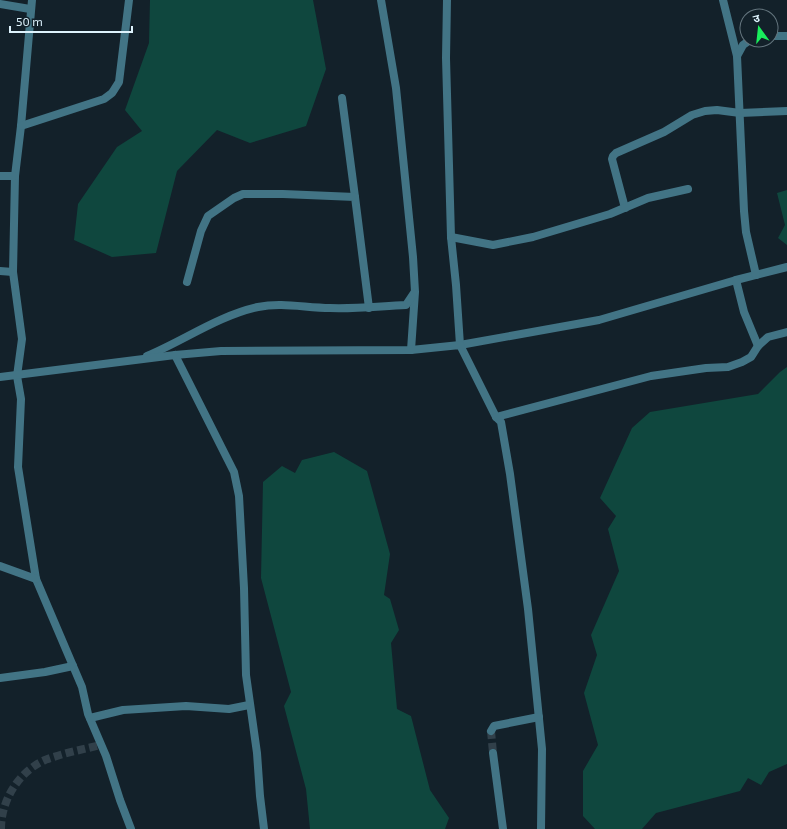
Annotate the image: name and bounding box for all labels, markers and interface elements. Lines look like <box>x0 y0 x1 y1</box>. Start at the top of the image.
scale bar <box>10 8 132 34</box>
north arrow <box>739 8 779 48</box>
text: उ <box>751 11 762 25</box>
text: 50 m <box>16 14 43 28</box>

